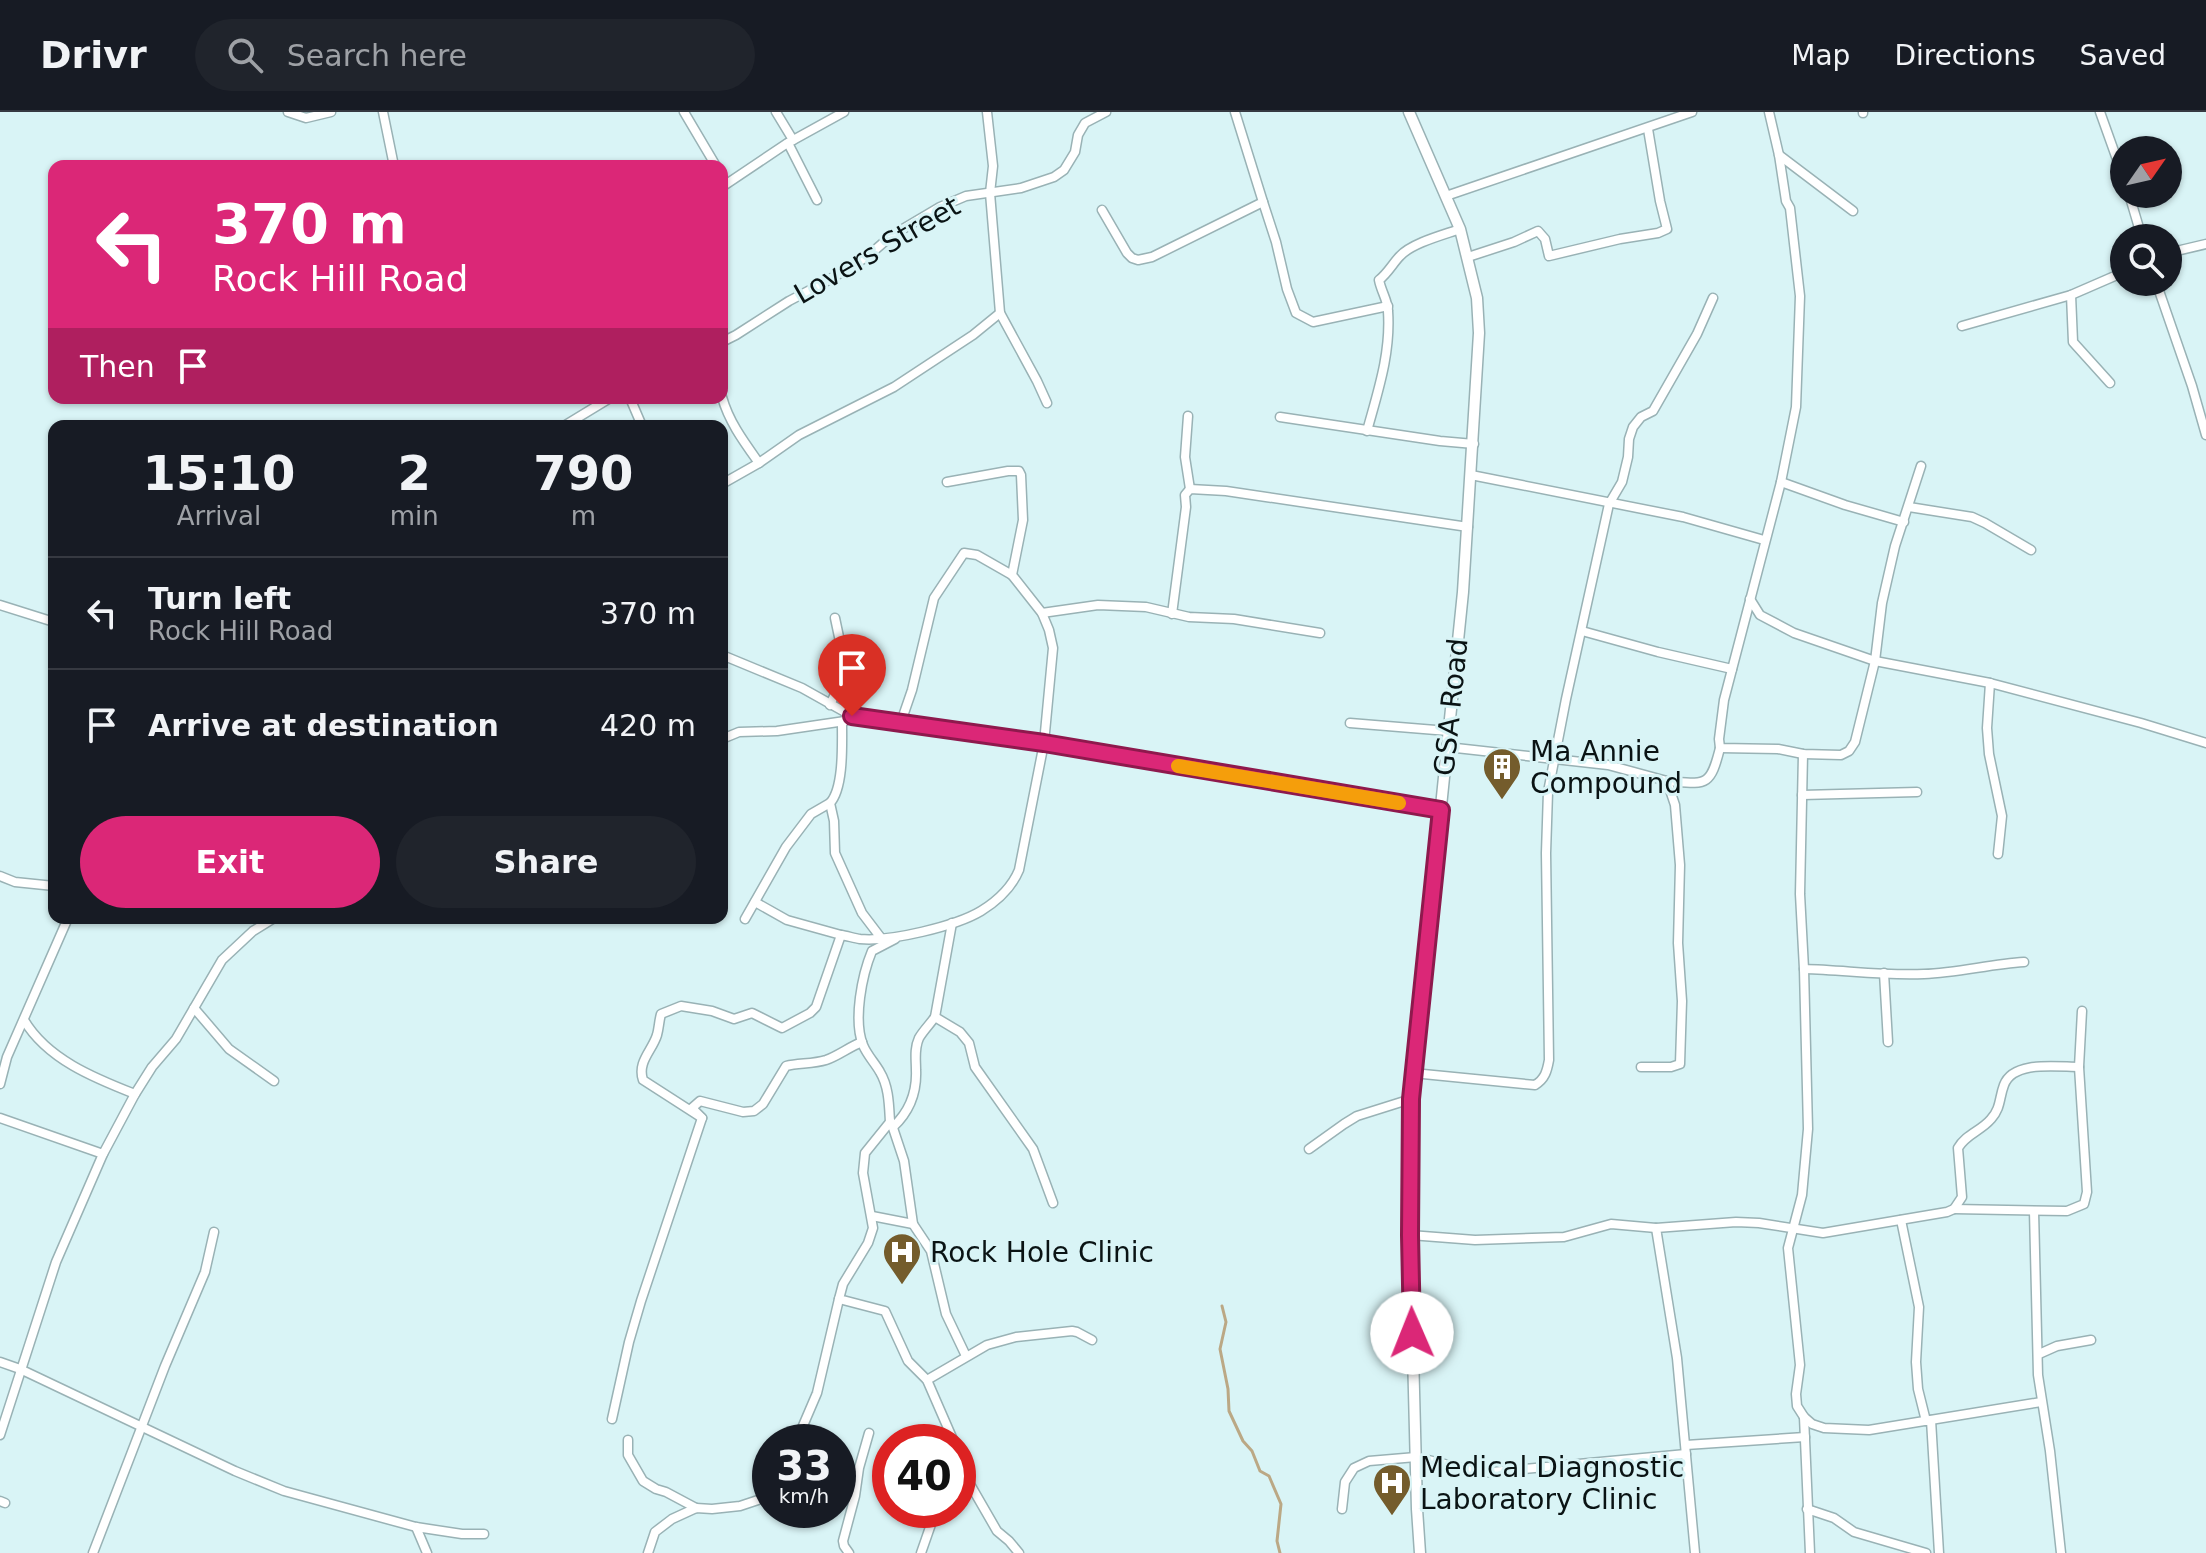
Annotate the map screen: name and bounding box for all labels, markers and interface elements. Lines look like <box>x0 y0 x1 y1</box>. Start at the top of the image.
search box <box>195 19 755 91</box>
text: Drivr <box>40 33 147 77</box>
icon: search <box>223 33 267 77</box>
text: Search here <box>287 38 467 73</box>
text: Map <box>1791 39 1850 72</box>
text: Directions <box>1894 39 2035 72</box>
text: Saved <box>2079 39 2166 72</box>
north arrow <box>2110 136 2182 208</box>
map controls <box>2110 136 2182 296</box>
street label: Lovers Street <box>788 189 966 311</box>
text: 370 m <box>212 191 407 256</box>
icon: left <box>80 192 184 296</box>
button: search <box>2110 224 2182 296</box>
text: Rock Hill Road <box>212 258 468 299</box>
icon: arrive <box>171 344 215 388</box>
text: Then <box>80 349 155 384</box>
text: 15:10 <box>142 445 295 501</box>
text: 2 <box>398 445 431 501</box>
text: 790 <box>533 445 633 501</box>
text: Arrival <box>177 501 261 531</box>
text: min <box>390 501 439 531</box>
text: m <box>571 501 596 531</box>
text: Turn left <box>148 581 291 616</box>
icon: left <box>80 591 124 635</box>
text: 370 m <box>600 596 696 631</box>
text: Rock Hill Road <box>148 616 333 646</box>
pin <box>818 634 886 716</box>
street label: GSA Road <box>1427 636 1475 778</box>
icon: arrive <box>830 646 874 690</box>
icon: arrive <box>80 703 124 747</box>
text: Arrive at destination <box>148 708 499 743</box>
text: 420 m <box>600 708 696 743</box>
place label: Ma Annie Compound <box>1530 735 1682 800</box>
building icon: Ma Annie Compound <box>1481 746 1523 801</box>
button: Exit <box>80 816 380 908</box>
button: Share <box>396 816 696 908</box>
hospital icon: Rock Hole Clinic <box>881 1231 923 1286</box>
place label: Rock Hole Clinic <box>930 1236 1154 1269</box>
position arrow <box>1370 1291 1454 1375</box>
speed limit sign: 40 <box>872 1424 976 1528</box>
text: 33 <box>776 1443 832 1489</box>
place label: Medical Diagnostic Laboratory Clinic <box>1420 1451 1684 1516</box>
hospital icon: Medical Diagnostic Laboratory Clinic <box>1371 1462 1413 1517</box>
text: km/h <box>779 1484 829 1508</box>

